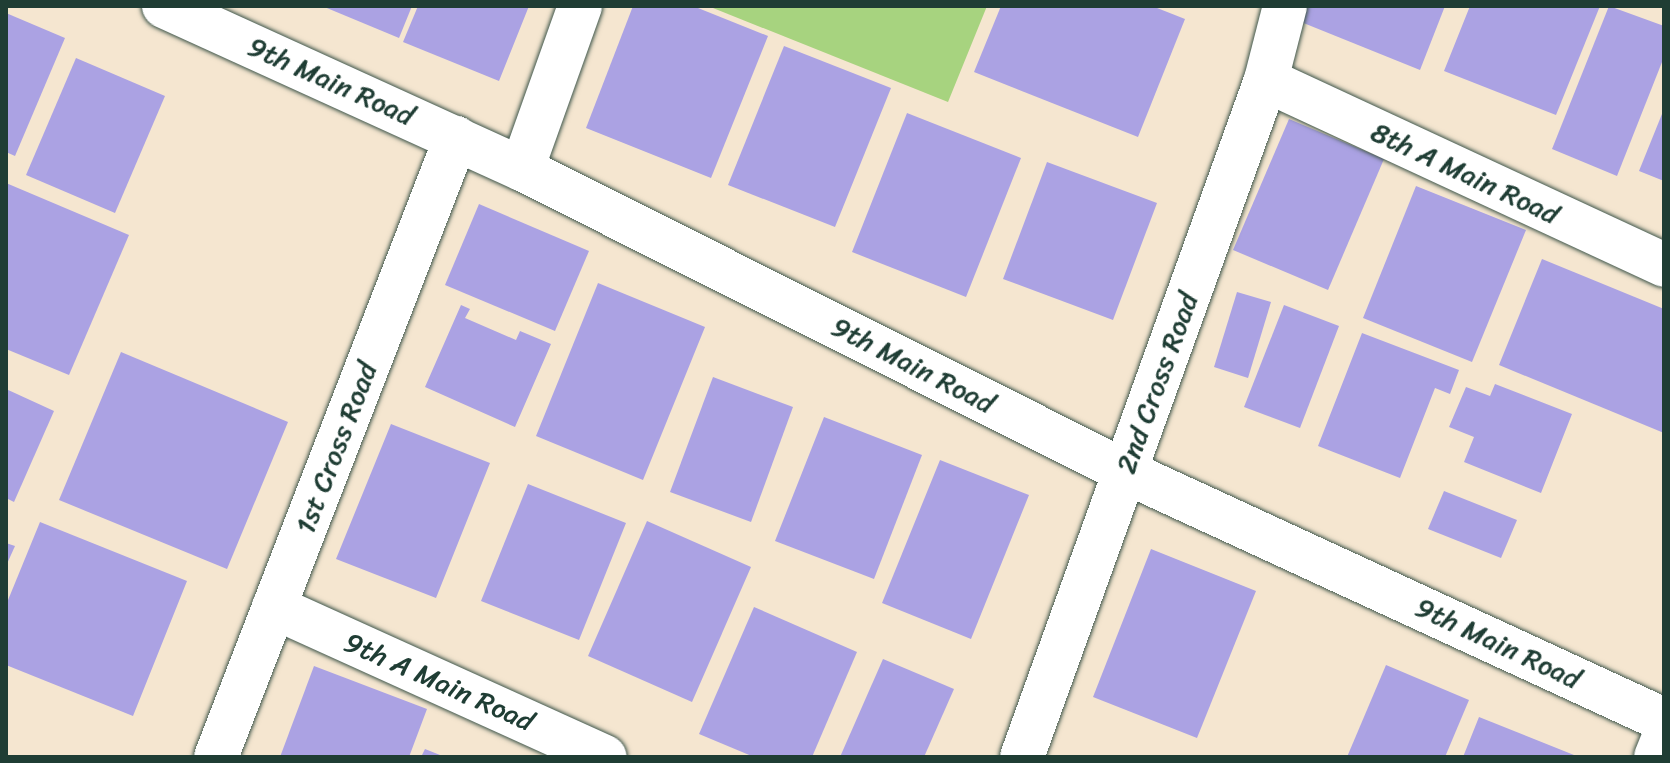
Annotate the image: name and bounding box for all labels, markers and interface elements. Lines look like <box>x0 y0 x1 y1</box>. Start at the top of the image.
street label: 9th Main Road <box>243 29 419 133</box>
street label: 8th A Main Road <box>1366 115 1564 231</box>
street label: 2nd Cross Road <box>1109 289 1205 477</box>
street label: 9th Main Road <box>826 310 1000 420</box>
street label: 1st Cross Road <box>288 358 384 538</box>
street label: 9th Main Road <box>1410 590 1586 696</box>
street label: 9th A Main Road <box>339 625 539 739</box>

